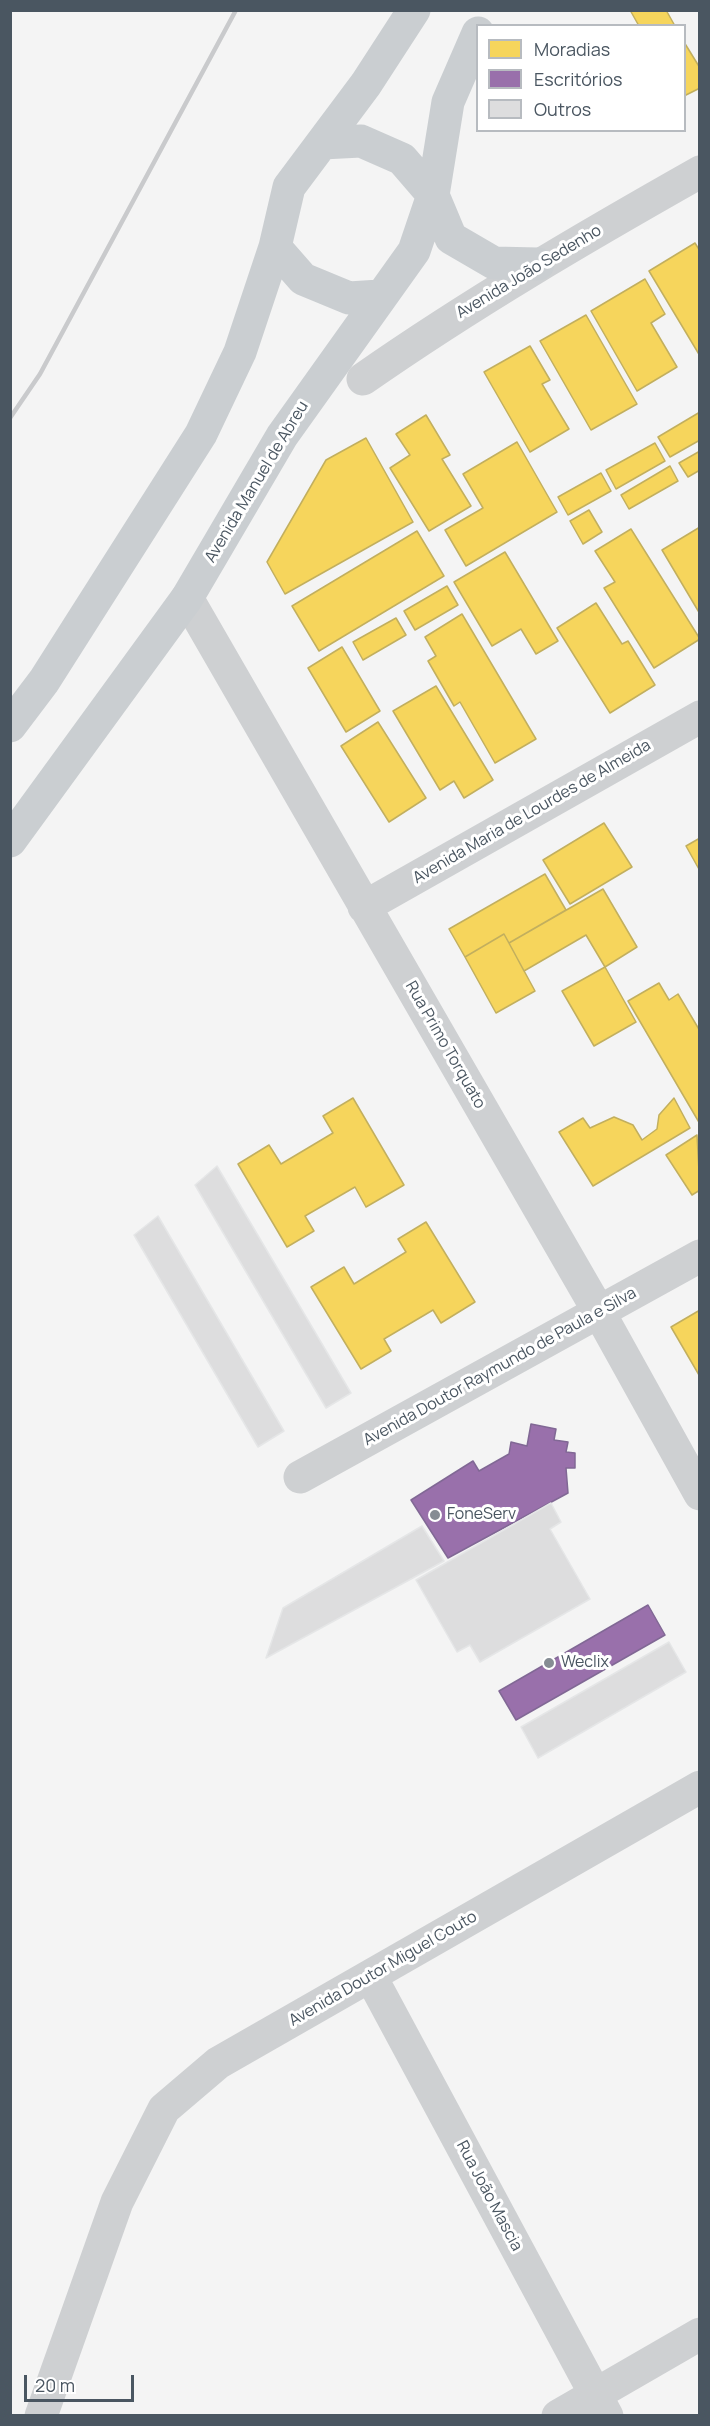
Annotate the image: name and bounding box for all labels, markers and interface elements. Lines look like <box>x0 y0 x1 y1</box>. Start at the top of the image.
legend <box>476 24 686 132</box>
text: Moradias <box>534 37 610 61</box>
text: Escritórios <box>534 67 623 91</box>
text: Outros <box>534 97 591 121</box>
street label: Avenida João Sedenho <box>453 221 605 323</box>
street label: Avenida Manuel de Abreu <box>201 398 313 566</box>
street label: Avenida Maria de Lourdes de Almeida <box>410 736 654 888</box>
street label: Rua Primo Torquato <box>401 978 489 1112</box>
street label: Avenida Doutor Raymundo de Paula e Silva <box>360 1284 640 1450</box>
place label: FoneServ <box>447 1505 516 1525</box>
marker: FoneServ <box>428 1508 442 1522</box>
place label: Weclix <box>561 1653 609 1673</box>
marker: Weclix <box>542 1656 556 1670</box>
street label: Avenida Doutor Miguel Couto <box>286 1907 480 2031</box>
street label: Rua João Mascia <box>452 2138 526 2254</box>
scale bar <box>27 2363 136 2401</box>
text: 20 m <box>35 2373 75 2397</box>

